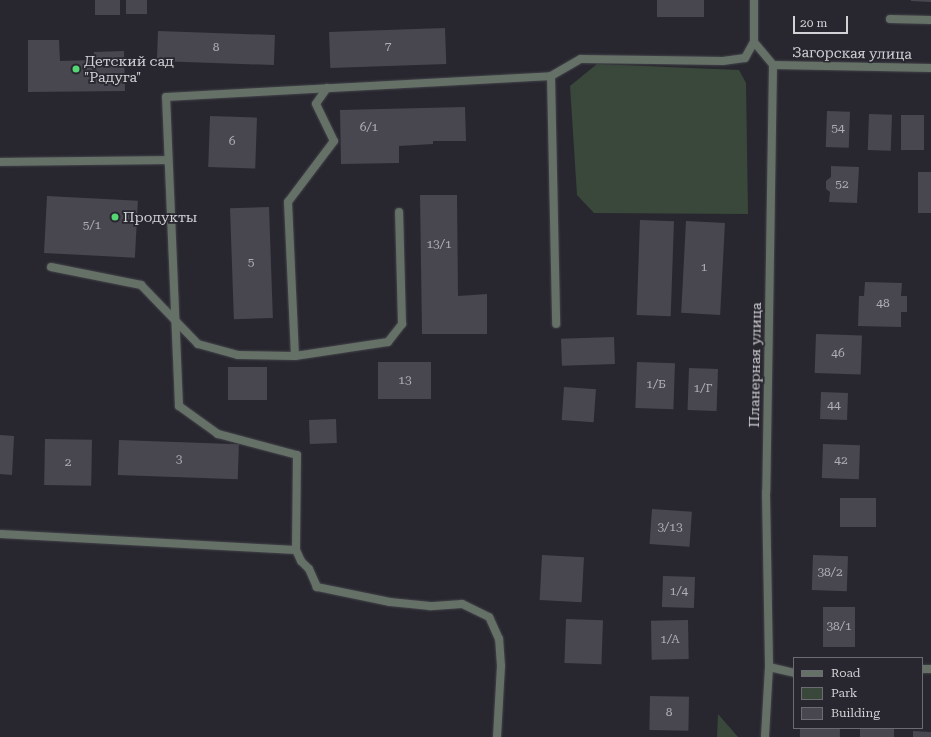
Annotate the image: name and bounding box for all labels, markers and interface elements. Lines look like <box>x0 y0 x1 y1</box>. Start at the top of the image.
scale bar <box>795 8 850 34</box>
text: 20 m <box>800 16 827 30</box>
house number: 7 <box>385 40 391 54</box>
house number: 8 <box>213 41 219 55</box>
street label: Загорская улица <box>792 44 912 62</box>
place label: Детский сад "Радуга" <box>84 53 174 86</box>
marker: Детский сад "Радуга" <box>71 64 81 74</box>
house number: 6/1 <box>360 121 378 135</box>
house number: 54 <box>831 122 845 136</box>
house number: 6 <box>229 135 235 149</box>
house number: 52 <box>835 178 849 192</box>
place label: Продукты <box>123 209 197 225</box>
marker: Продукты <box>110 212 120 222</box>
house number: 5/1 <box>83 219 101 233</box>
house number: 13/1 <box>426 238 452 252</box>
house number: 5 <box>248 256 254 270</box>
house number: 1 <box>701 261 707 275</box>
house number: 48 <box>876 297 890 311</box>
street label: Планерная улица <box>746 302 764 428</box>
house number: 46 <box>831 347 845 361</box>
house number: 13 <box>398 374 412 388</box>
house number: 1/Б <box>646 378 666 392</box>
house number: 1/Г <box>693 382 713 396</box>
house number: 44 <box>827 399 841 413</box>
house number: 3 <box>176 453 182 467</box>
house number: 42 <box>834 454 848 468</box>
house number: 2 <box>65 456 71 470</box>
house number: 3/13 <box>657 521 683 535</box>
house number: 38/2 <box>817 566 843 580</box>
house number: 1/4 <box>670 585 688 599</box>
house number: 38/1 <box>826 620 852 634</box>
house number: 1/А <box>660 633 680 647</box>
legend <box>793 657 923 729</box>
text: Road <box>831 666 860 680</box>
text: Park <box>831 686 857 700</box>
house number: 8 <box>666 706 672 720</box>
text: Building <box>831 706 880 720</box>

